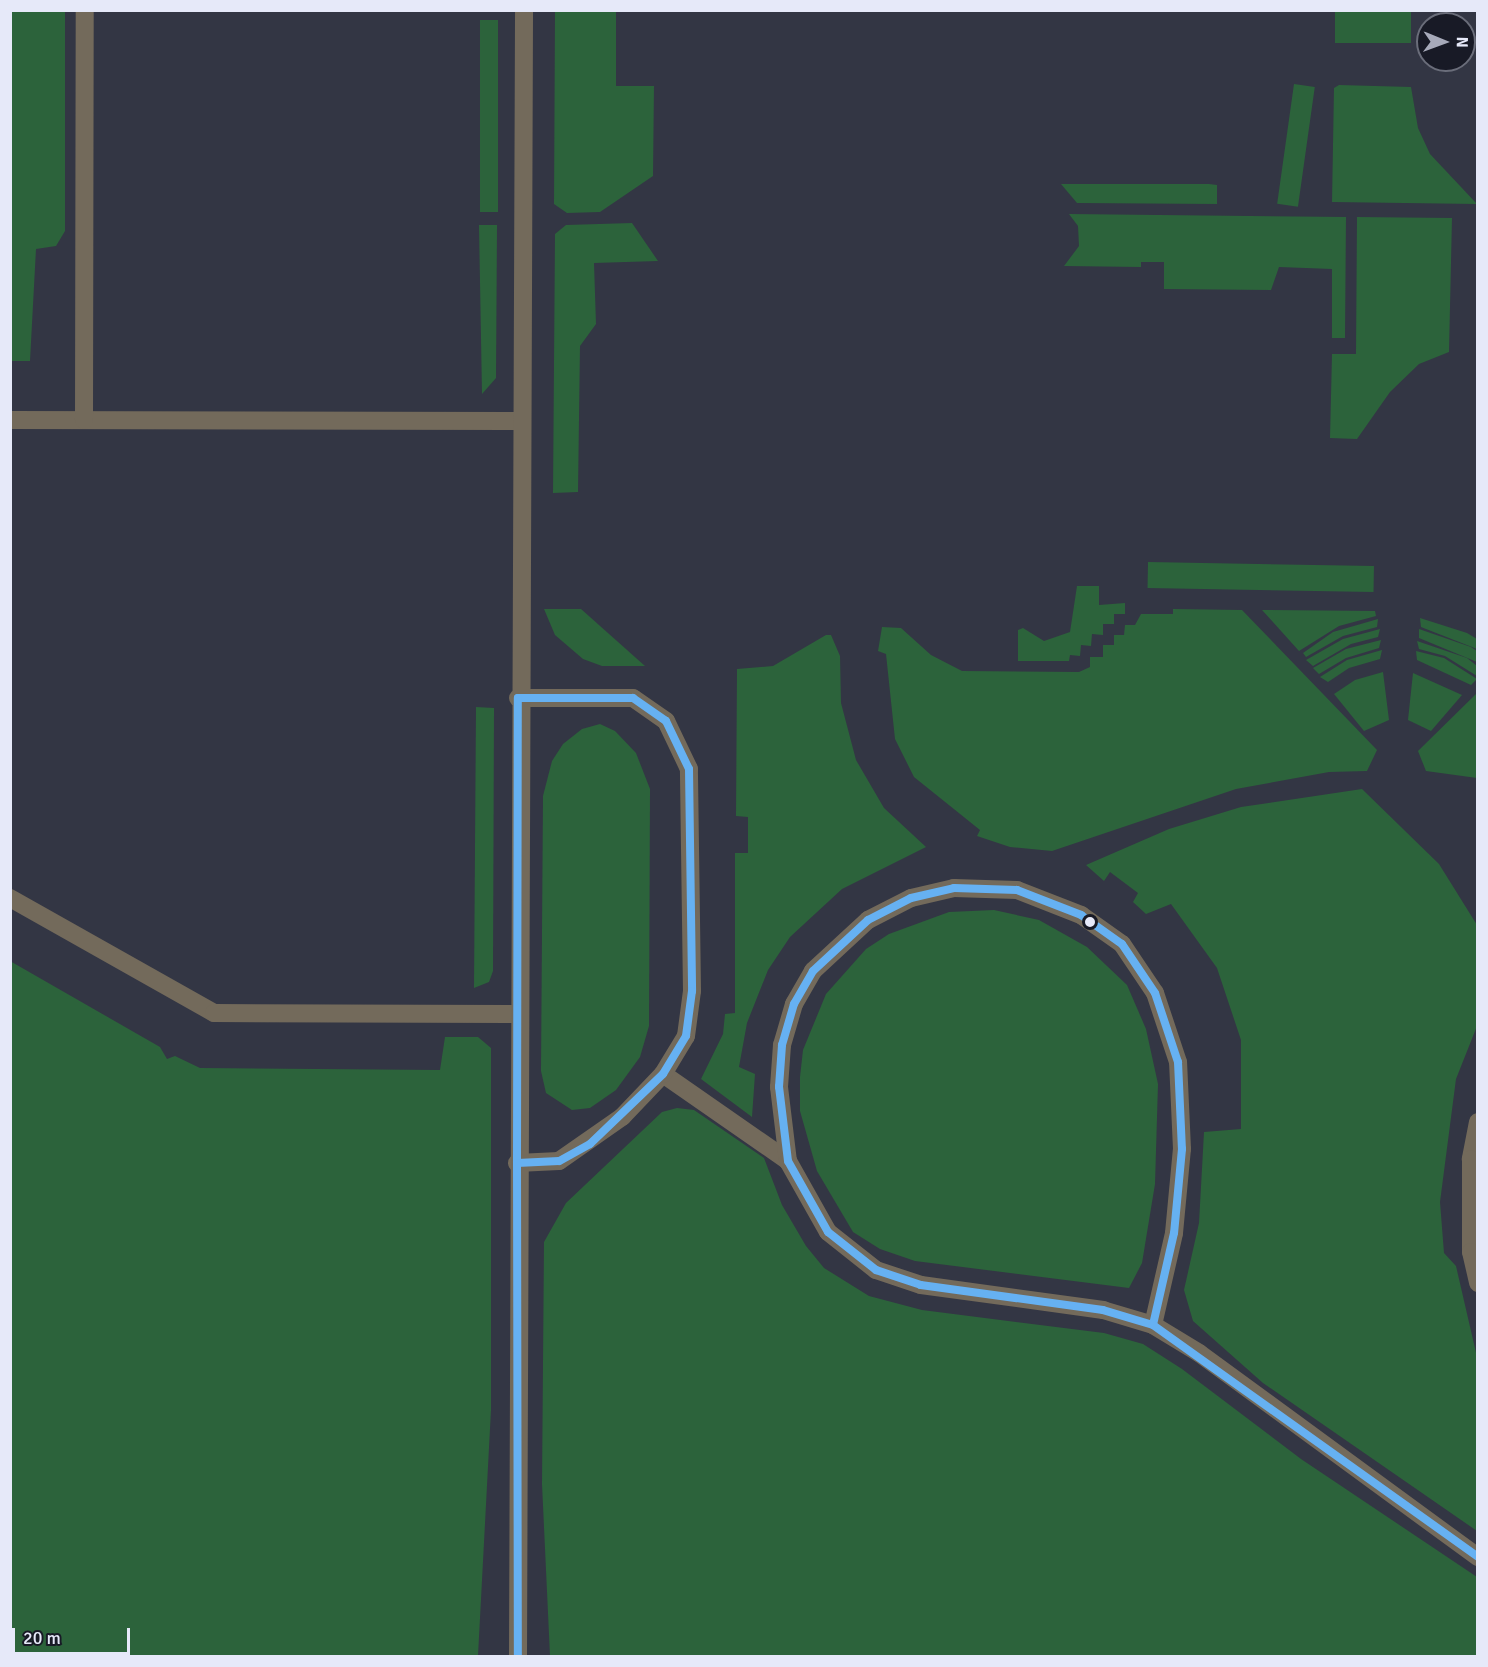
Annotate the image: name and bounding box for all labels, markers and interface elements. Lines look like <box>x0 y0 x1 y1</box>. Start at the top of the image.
north arrow <box>1416 12 1476 72</box>
text: N <box>1452 37 1472 48</box>
unlabelled marker <box>1084 916 1096 928</box>
scale bar <box>15 1616 134 1654</box>
text: 20 m <box>23 1627 61 1649</box>

